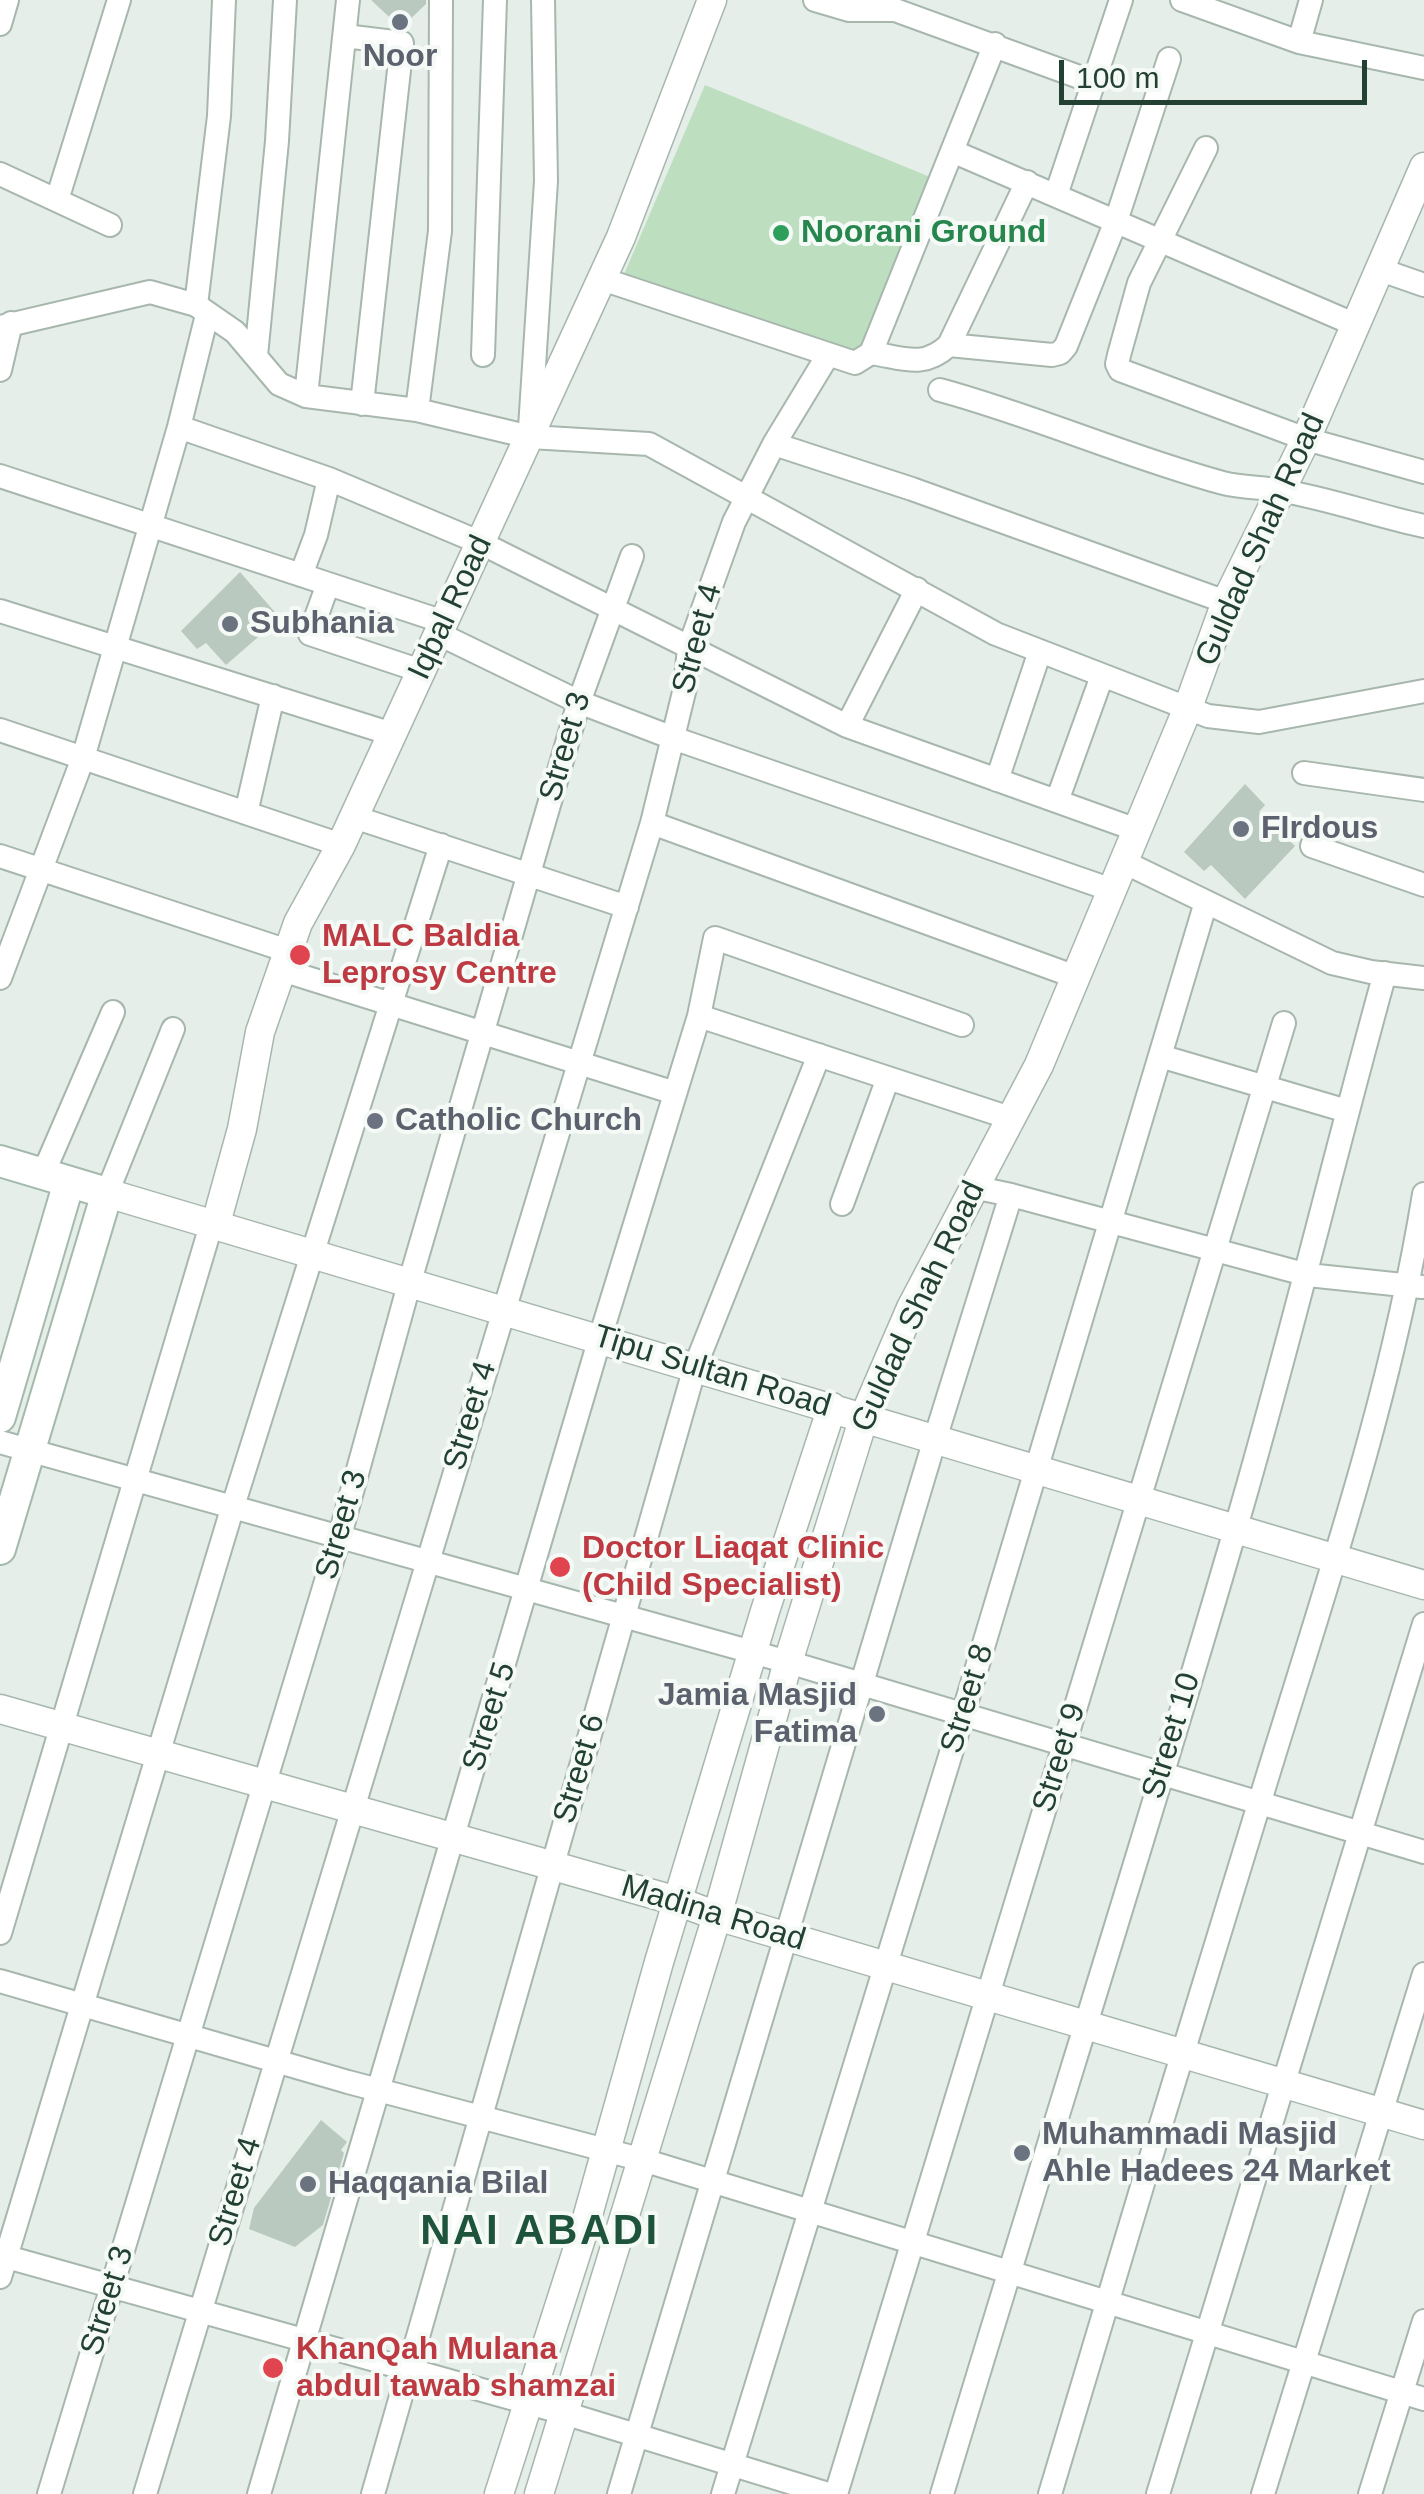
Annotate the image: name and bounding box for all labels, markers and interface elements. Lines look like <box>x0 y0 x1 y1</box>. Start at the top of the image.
marker: Noor <box>389 11 411 33</box>
place label: Noor <box>363 38 437 76</box>
scale bar <box>1064 40 1372 102</box>
text: 100 m <box>1076 61 1159 94</box>
place label: Noorani Ground <box>801 214 1046 252</box>
marker: Noorani Ground <box>770 222 792 244</box>
street label: Guldad Shah Road <box>1188 408 1334 672</box>
street label: Iqbal Road <box>401 530 501 686</box>
street label: Street 4 <box>665 580 731 698</box>
place label: Subhania <box>250 605 394 643</box>
marker: Subhania <box>219 613 241 635</box>
street label: Street 3 <box>532 688 600 806</box>
place label: FIrdous <box>1261 810 1378 848</box>
marker: FIrdous <box>1230 818 1252 840</box>
place label: MALC Baldia Leprosy Centre <box>322 918 557 993</box>
marker: MALC Baldia Leprosy Centre <box>287 942 313 968</box>
place label: Catholic Church <box>395 1102 642 1140</box>
marker: Catholic Church <box>364 1110 386 1132</box>
street label: Guldad Shah Road <box>844 1176 994 1438</box>
street label: Tipu Sultan Road <box>589 1318 835 1426</box>
street label: Street 4 <box>436 1357 506 1475</box>
street label: Street 3 <box>308 1466 376 1584</box>
place label: Doctor Liaqat Clinic (Child Specialist) <box>582 1530 884 1605</box>
marker: Doctor Liaqat Clinic (Child Specialist) <box>547 1554 573 1580</box>
street label: Street 8 <box>933 1640 1003 1758</box>
street label: Street 5 <box>455 1658 525 1776</box>
street label: Street 10 <box>1135 1668 1209 1804</box>
place label: Jamia Masjid Fatima <box>658 1677 857 1752</box>
street label: Street 9 <box>1025 1699 1095 1817</box>
marker: Jamia Masjid Fatima <box>866 1703 888 1725</box>
street label: Street 6 <box>546 1710 614 1828</box>
street label: Madina Road <box>616 1868 810 1960</box>
place label: Muhammadi Masjid Ahle Hadees 24 Market <box>1042 2116 1391 2191</box>
street label: Street 4 <box>201 2133 271 2251</box>
marker: Muhammadi Masjid Ahle Hadees 24 Market <box>1011 2142 1033 2164</box>
place label: Haqqania Bilal <box>328 2165 548 2203</box>
marker: Haqqania Bilal <box>297 2173 319 2195</box>
district label: NAI ABADI <box>420 2207 660 2257</box>
street label: Street 3 <box>73 2242 143 2360</box>
place label: KhanQah Mulana abdul tawab shamzai <box>296 2331 616 2406</box>
marker: KhanQah Mulana abdul tawab shamzai <box>260 2355 286 2381</box>

